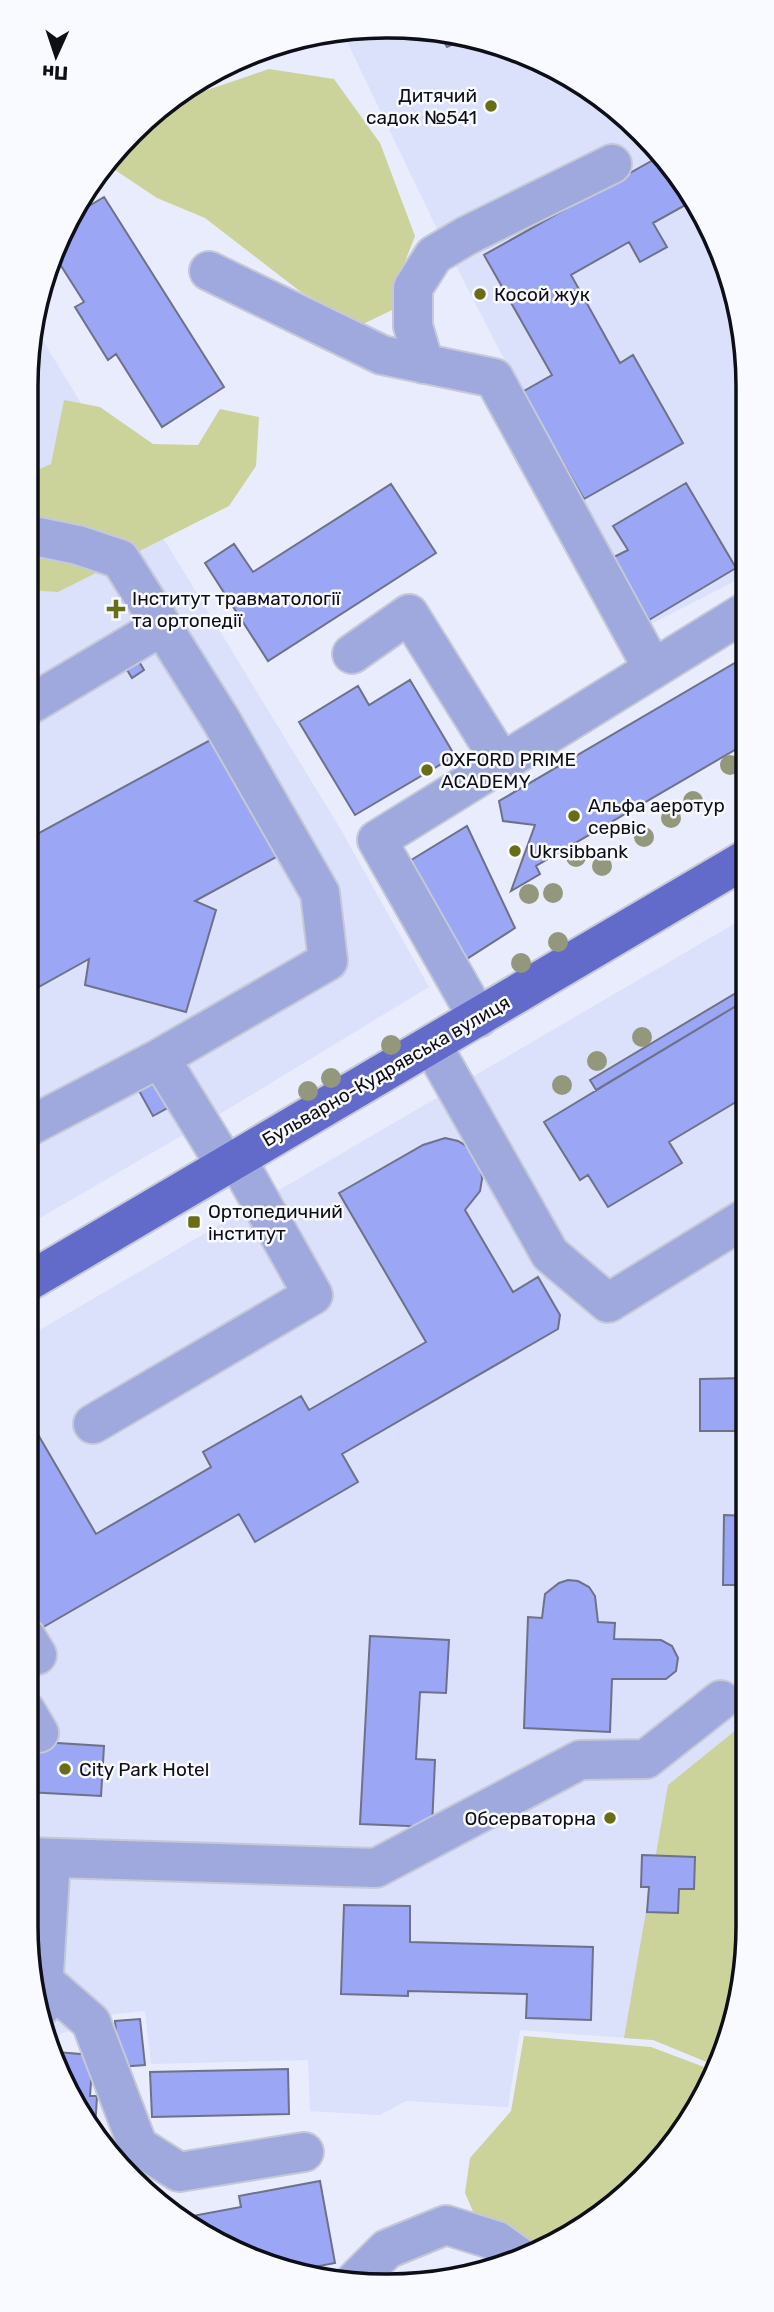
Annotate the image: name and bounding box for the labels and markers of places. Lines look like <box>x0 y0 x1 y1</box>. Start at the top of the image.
place label: Дитячий садок №541 <box>366 84 477 129</box>
marker: Дитячий садок №541 <box>483 98 499 114</box>
place label: Косой жук <box>494 283 590 306</box>
marker: Косой жук <box>472 286 488 302</box>
place label: Інститут травматології та ортопедії <box>132 587 341 632</box>
marker: Інститут травматології та ортопедії <box>106 599 126 619</box>
place label: OXFORD PRIME ACADEMY <box>441 748 576 793</box>
marker: OXFORD PRIME ACADEMY <box>419 762 435 778</box>
place label: Альфа аеротур сервіс <box>588 794 725 839</box>
marker: Альфа аеротур сервіс <box>566 808 582 824</box>
place label: Ukrsibbank <box>529 840 628 863</box>
marker: Ukrsibbank <box>507 843 523 859</box>
place label: Ортопедичний інститут <box>208 1200 343 1245</box>
marker: Ортопедичний інститут <box>186 1214 202 1230</box>
place label: City Park Hotel <box>79 1758 209 1781</box>
marker: City Park Hotel <box>57 1761 73 1777</box>
place label: Обсерваторна <box>464 1807 596 1830</box>
marker: Обсерваторна <box>602 1810 618 1826</box>

